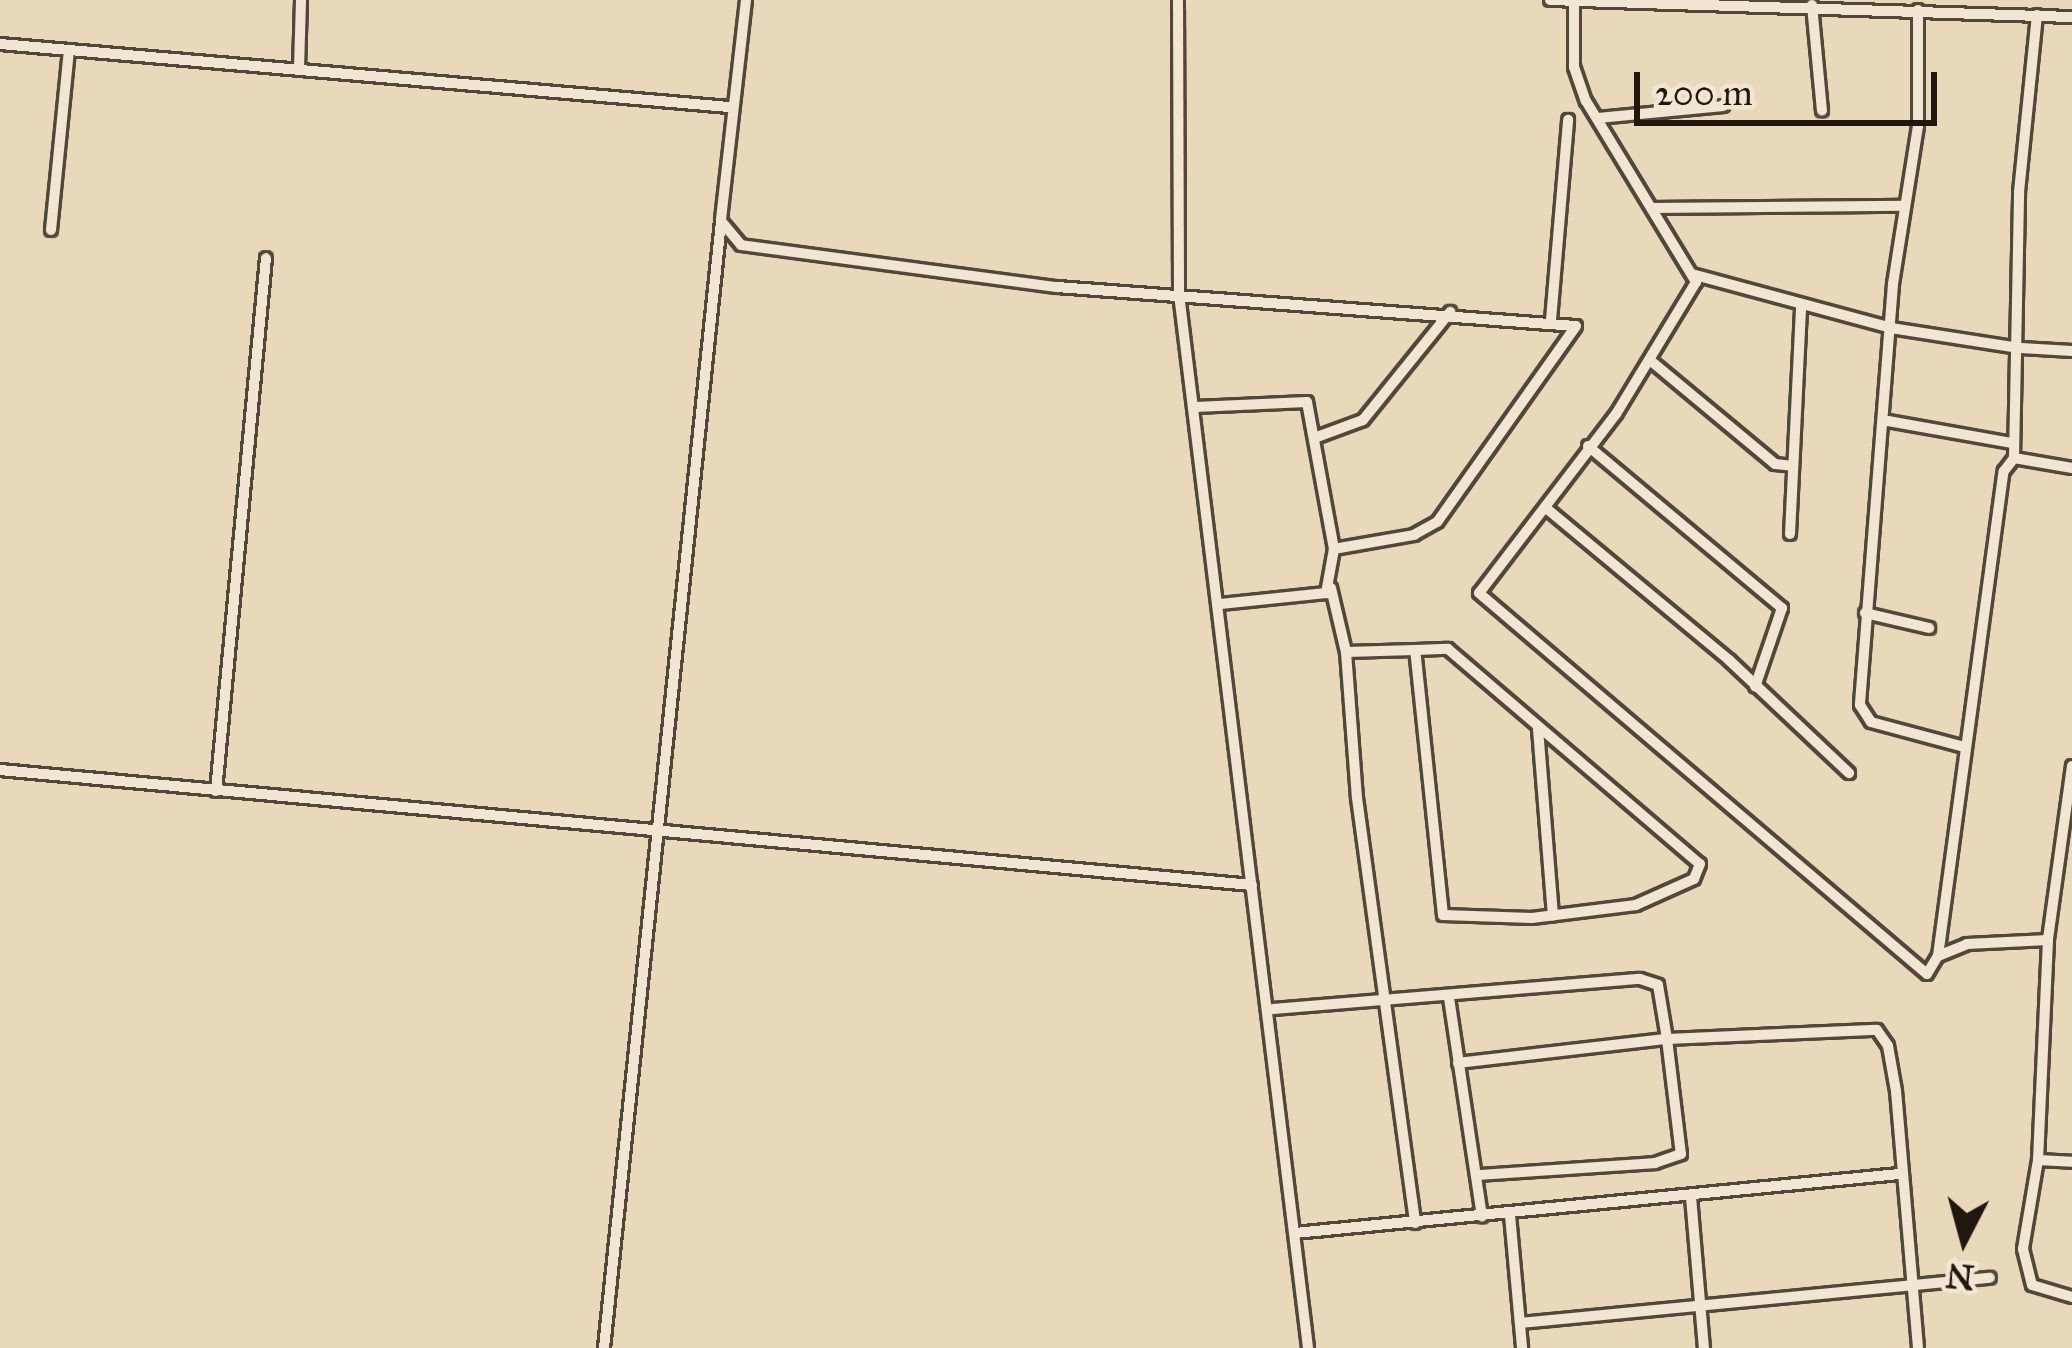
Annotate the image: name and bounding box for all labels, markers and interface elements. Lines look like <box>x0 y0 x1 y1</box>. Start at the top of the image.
scale bar <box>1640 48 1943 122</box>
text: 200 m <box>1655 71 1753 115</box>
north arrow <box>1904 1180 2024 1300</box>
text: N <box>1944 1254 1976 1297</box>

